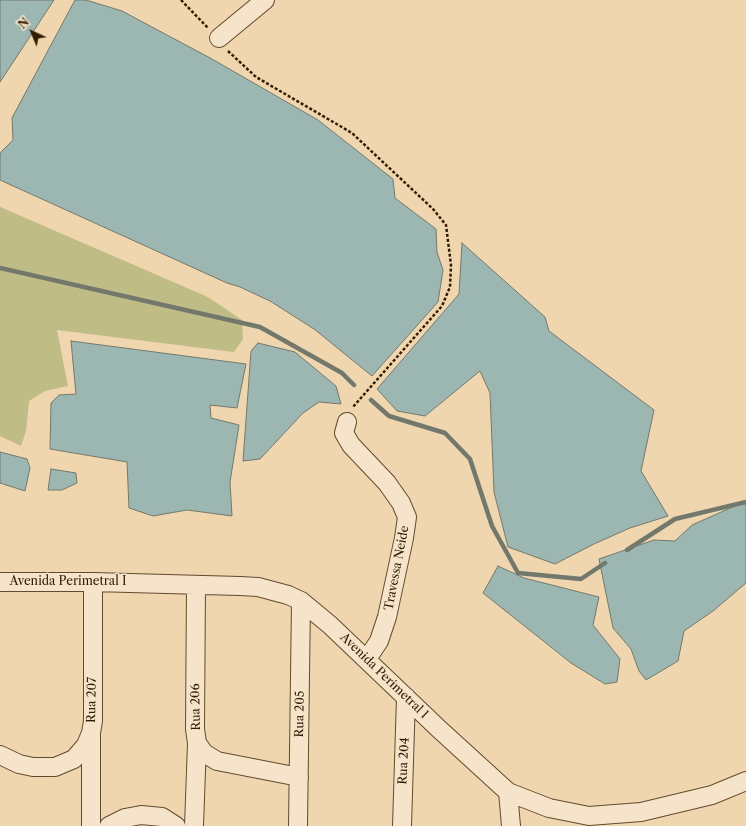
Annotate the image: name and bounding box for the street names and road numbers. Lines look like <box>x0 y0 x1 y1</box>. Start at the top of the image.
street label: Travessa Neide <box>382 524 412 612</box>
street label: Avenida Perimetral I <box>10 575 126 589</box>
street label: Avenida Perimetral I <box>337 630 431 722</box>
street label: Rua 207 <box>84 677 100 723</box>
street label: Rua 206 <box>188 683 204 731</box>
street label: Rua 205 <box>292 691 308 737</box>
street label: Rua 204 <box>396 737 412 785</box>

